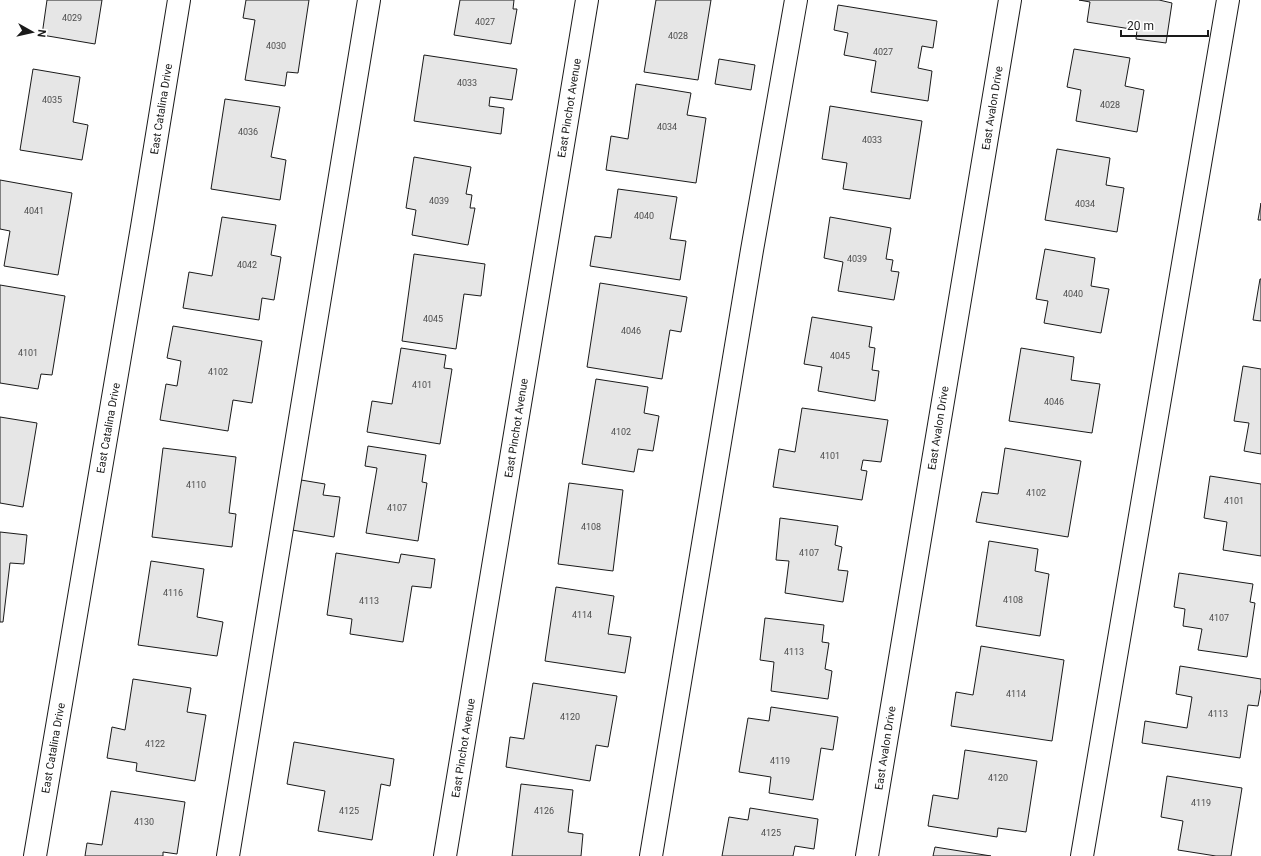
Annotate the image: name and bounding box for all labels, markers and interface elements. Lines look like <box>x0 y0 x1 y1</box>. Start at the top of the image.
north arrow <box>12 12 52 52</box>
scale bar <box>1121 12 1208 38</box>
house number: 4029 <box>62 13 82 23</box>
house number: 4027 <box>475 17 495 27</box>
text: 20 m <box>1127 19 1154 33</box>
text: N <box>34 29 48 38</box>
house number: 4028 <box>668 31 688 41</box>
house number: 4030 <box>266 41 286 51</box>
house number: 4027 <box>873 47 893 57</box>
street label: East Pinchot Avenue <box>555 57 584 159</box>
street label: East Catalina Drive <box>148 63 175 155</box>
street label: East Avalon Drive <box>979 65 1006 151</box>
house number: 4033 <box>457 78 477 88</box>
house number: 4035 <box>42 95 62 105</box>
house number: 4028 <box>1100 100 1120 110</box>
house number: 4034 <box>657 122 677 132</box>
house number: 4036 <box>238 127 258 137</box>
house number: 4033 <box>862 135 882 145</box>
house number: 4039 <box>429 196 449 206</box>
house number: 4034 <box>1075 199 1095 209</box>
house number: 4041 <box>24 206 44 216</box>
house number: 4040 <box>634 211 654 221</box>
house number: 4039 <box>847 254 867 264</box>
house number: 4042 <box>237 260 257 270</box>
house number: 4040 <box>1063 289 1083 299</box>
house number: 4045 <box>423 314 443 324</box>
house number: 4046 <box>621 326 641 336</box>
house number: 4101 <box>18 348 38 358</box>
house number: 4045 <box>830 351 850 361</box>
house number: 4102 <box>208 367 228 377</box>
street label: East Pinchot Avenue <box>502 377 531 479</box>
house number: 4101 <box>412 380 432 390</box>
street label: East Catalina Drive <box>94 382 123 474</box>
street label: East Avalon Drive <box>925 385 952 471</box>
house number: 4046 <box>1044 397 1064 407</box>
house number: 4102 <box>611 427 631 437</box>
house number: 4101 <box>820 451 840 461</box>
house number: 4110 <box>186 480 206 490</box>
house number: 4102 <box>1026 488 1046 498</box>
house number: 4101 <box>1224 496 1244 506</box>
house number: 4107 <box>387 503 407 513</box>
house number: 4108 <box>581 522 601 532</box>
house number: 4107 <box>799 548 819 558</box>
house number: 4116 <box>163 588 183 598</box>
house number: 4108 <box>1003 595 1023 605</box>
house number: 4113 <box>359 596 379 606</box>
house number: 4114 <box>572 610 592 620</box>
house number: 4107 <box>1209 613 1229 623</box>
house number: 4113 <box>784 647 804 657</box>
house number: 4114 <box>1006 689 1026 699</box>
street label: East Pinchot Avenue <box>449 697 478 799</box>
street label: East Catalina Drive <box>39 702 68 794</box>
street label: East Avalon Drive <box>872 705 899 791</box>
house number: 4113 <box>1208 709 1228 719</box>
house number: 4120 <box>560 712 580 722</box>
house number: 4122 <box>145 739 165 749</box>
house number: 4119 <box>770 756 790 766</box>
house number: 4120 <box>988 773 1008 783</box>
house number: 4119 <box>1191 798 1211 808</box>
house number: 4125 <box>339 806 359 816</box>
house number: 4126 <box>534 806 554 816</box>
house number: 4130 <box>134 817 154 827</box>
house number: 4125 <box>761 828 781 838</box>

